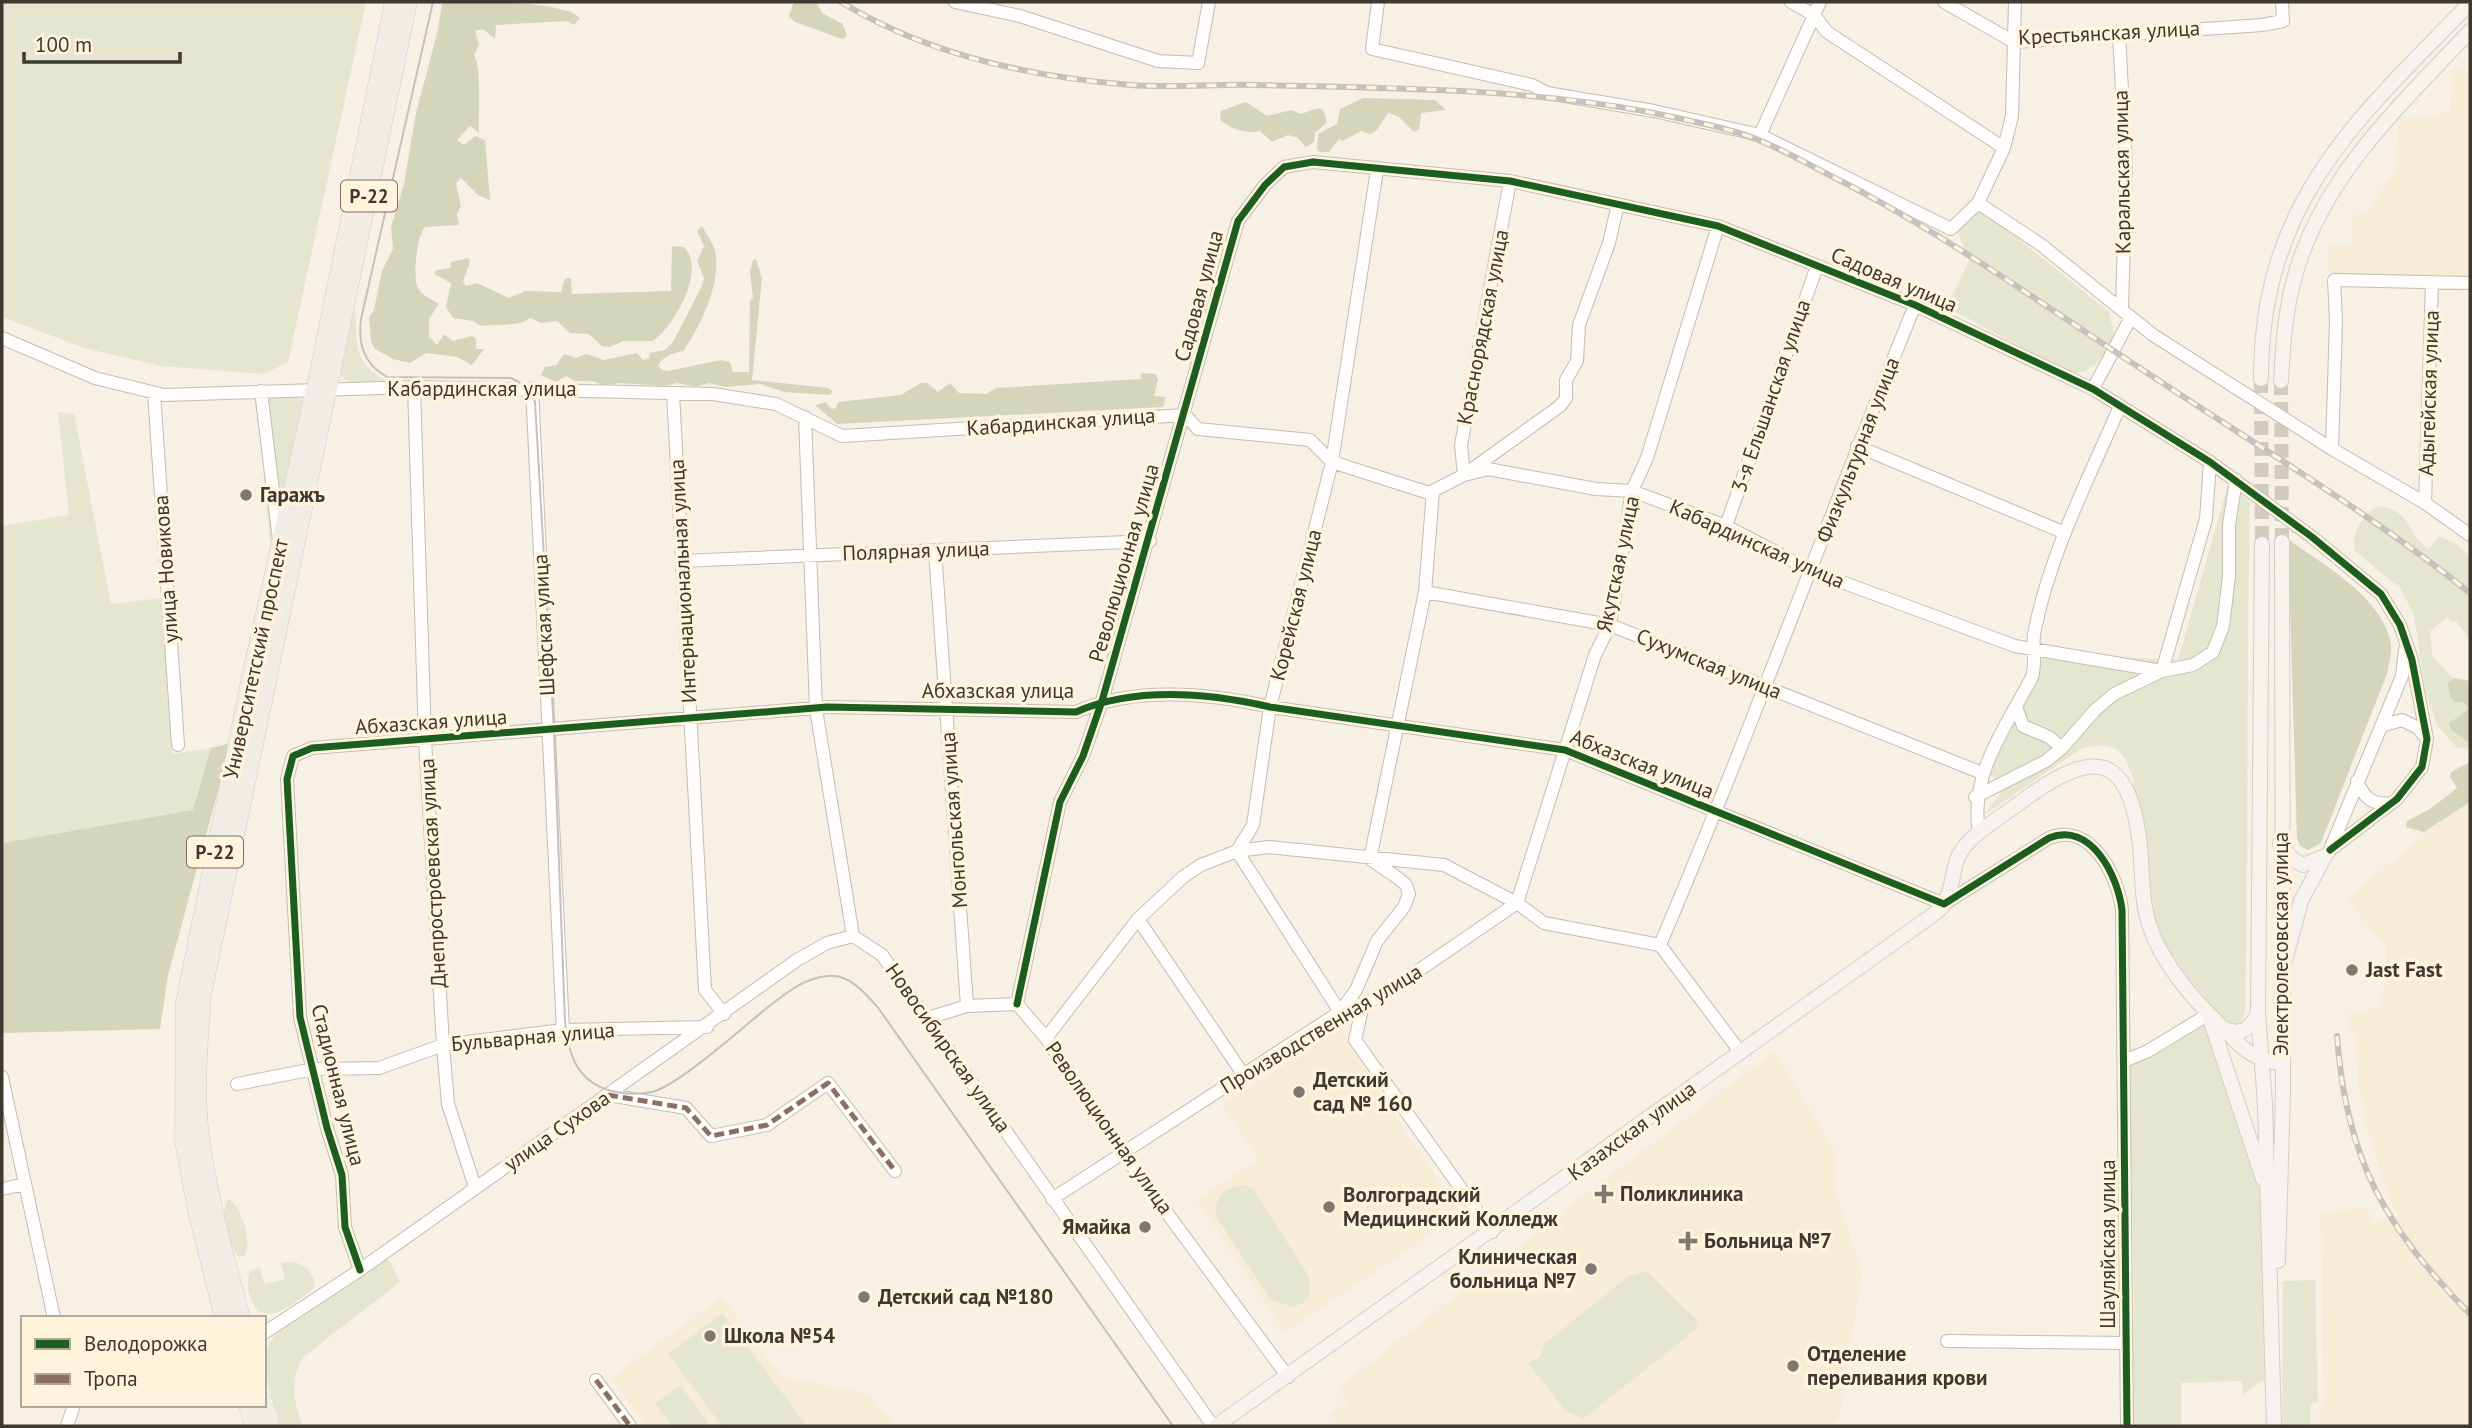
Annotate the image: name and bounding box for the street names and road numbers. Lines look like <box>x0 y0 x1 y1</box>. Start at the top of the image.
street label: Крестьянская улица <box>2017 14 2201 51</box>
street label: Каральская улица <box>2107 90 2136 254</box>
road number: Р-22 <box>341 180 397 212</box>
street label: Садовая улица <box>1168 227 1229 365</box>
street label: Краснорядская улица <box>1450 227 1515 427</box>
street label: Садовая улица <box>1827 241 1962 318</box>
street label: 3-я Ельшанская улица <box>1725 296 1816 496</box>
street label: Адыгейская улица <box>2412 310 2445 476</box>
street label: Физкультурная улица <box>1810 353 1905 546</box>
street label: Кабардинская улица <box>387 375 577 402</box>
street label: Кабардинская улица <box>966 401 1156 442</box>
street label: Интернациональная улица <box>663 458 702 704</box>
street label: Революционная улица <box>1082 460 1165 665</box>
street label: Якутская улица <box>1590 493 1645 635</box>
street label: Кабардинская улица <box>1665 493 1849 594</box>
street label: улица Новикова <box>147 494 184 644</box>
street label: Корейская улица <box>1264 526 1327 683</box>
street label: Полярная улица <box>842 534 990 567</box>
street label: Университетский проспект <box>217 536 294 782</box>
street label: Шефская улица <box>526 553 561 697</box>
street label: Сухумская улица <box>1633 622 1786 705</box>
street label: Абхазская улица <box>922 677 1074 704</box>
street label: Абхазская улица <box>354 703 508 740</box>
street label: Абхазская улица <box>1566 722 1718 805</box>
street label: Монгольская улица <box>934 731 973 909</box>
street label: Днепростроевская улица <box>413 757 452 989</box>
street label: Электролесовская улица <box>2267 832 2294 1056</box>
road number: Р-22 <box>187 836 243 867</box>
street label: Новосибирская улица <box>880 958 1017 1138</box>
street label: Производственная улица <box>1215 958 1427 1100</box>
street label: Стадионная улица <box>305 1001 372 1169</box>
street label: Бульварная улица <box>450 1016 616 1057</box>
street label: Революционная улица <box>1039 1036 1179 1220</box>
street label: Казахская улица <box>1562 1075 1701 1186</box>
street label: улица Сухова <box>499 1084 615 1177</box>
street label: Шауляйская улица <box>2094 1159 2121 1329</box>

